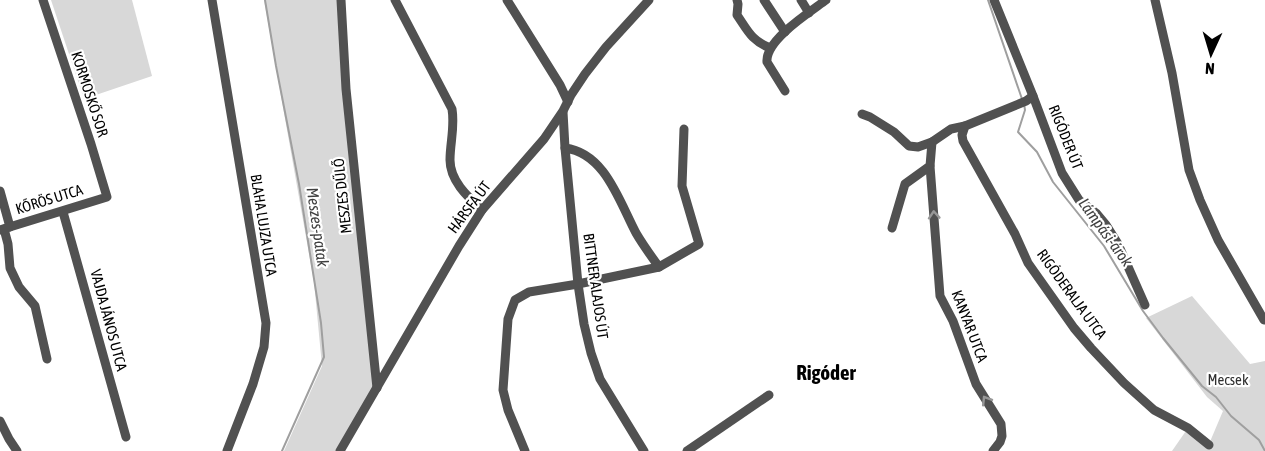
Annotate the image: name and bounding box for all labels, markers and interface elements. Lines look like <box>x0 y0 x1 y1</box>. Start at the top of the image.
north arrow <box>1181 24 1241 84</box>
street label: KORMOSKŐ SOR <box>68 49 112 139</box>
text: N <box>1205 60 1215 78</box>
street label: RIGÓDER ÚT <box>1045 102 1087 172</box>
street label: MESZES DŰLŐ <box>330 157 354 235</box>
street label: BLAHA LUJZA UTCA <box>248 173 281 278</box>
street label: HÁRSFA ÚT <box>444 177 494 236</box>
street label: KŐRÖS UTCA <box>13 181 85 217</box>
water label: Meszes-patak <box>303 186 333 269</box>
water label: Lámpási-árok <box>1074 194 1137 271</box>
one-way arrow <box>927 210 940 219</box>
street label: BITTNER ALAJOS ÚT <box>580 232 612 340</box>
street label: RIGÓDERALJA UTCA <box>1034 246 1111 343</box>
street label: VAJDA JÁNOS UTCA <box>87 267 131 373</box>
street label: KANYAR UTCA <box>949 288 992 365</box>
district label: Rigóder <box>796 360 857 384</box>
park label: Mecsek <box>1207 371 1249 388</box>
one-way arrow <box>982 396 994 406</box>

